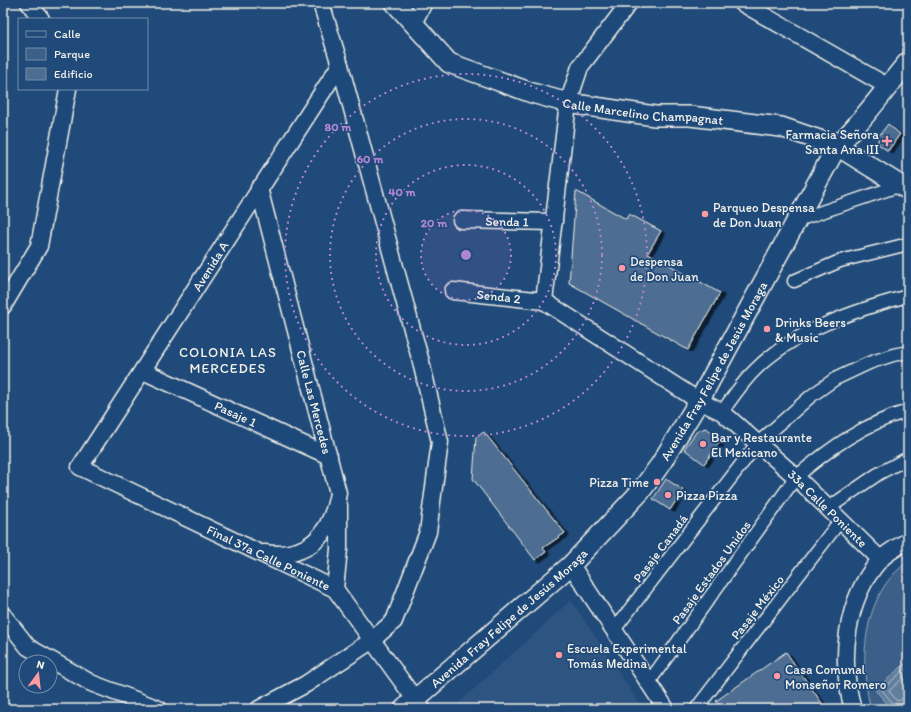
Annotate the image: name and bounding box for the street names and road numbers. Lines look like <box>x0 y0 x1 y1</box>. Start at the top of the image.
street label: Calle Marcelino Champagnat <box>561 95 724 128</box>
street label: Senda 1 <box>485 214 529 229</box>
street label: Avenida A <box>189 238 232 294</box>
street label: Avenida Fray Felipe de Jesús Moraga <box>658 279 770 463</box>
street label: Senda 2 <box>476 287 522 306</box>
street label: Calle Las Mercedes <box>293 349 335 456</box>
street label: Pasaje 1 <box>212 398 259 430</box>
street label: 33a Calle Poniente <box>785 467 870 550</box>
street label: Pasaje Canadá <box>630 511 691 585</box>
street label: Pasaje Estados Unidos <box>669 518 754 627</box>
street label: Final 37a Calle Poniente <box>205 522 333 594</box>
street label: Avenida Fray Felipe de Jesús Moraga <box>428 545 591 691</box>
street label: Pasaje México <box>728 572 787 642</box>

